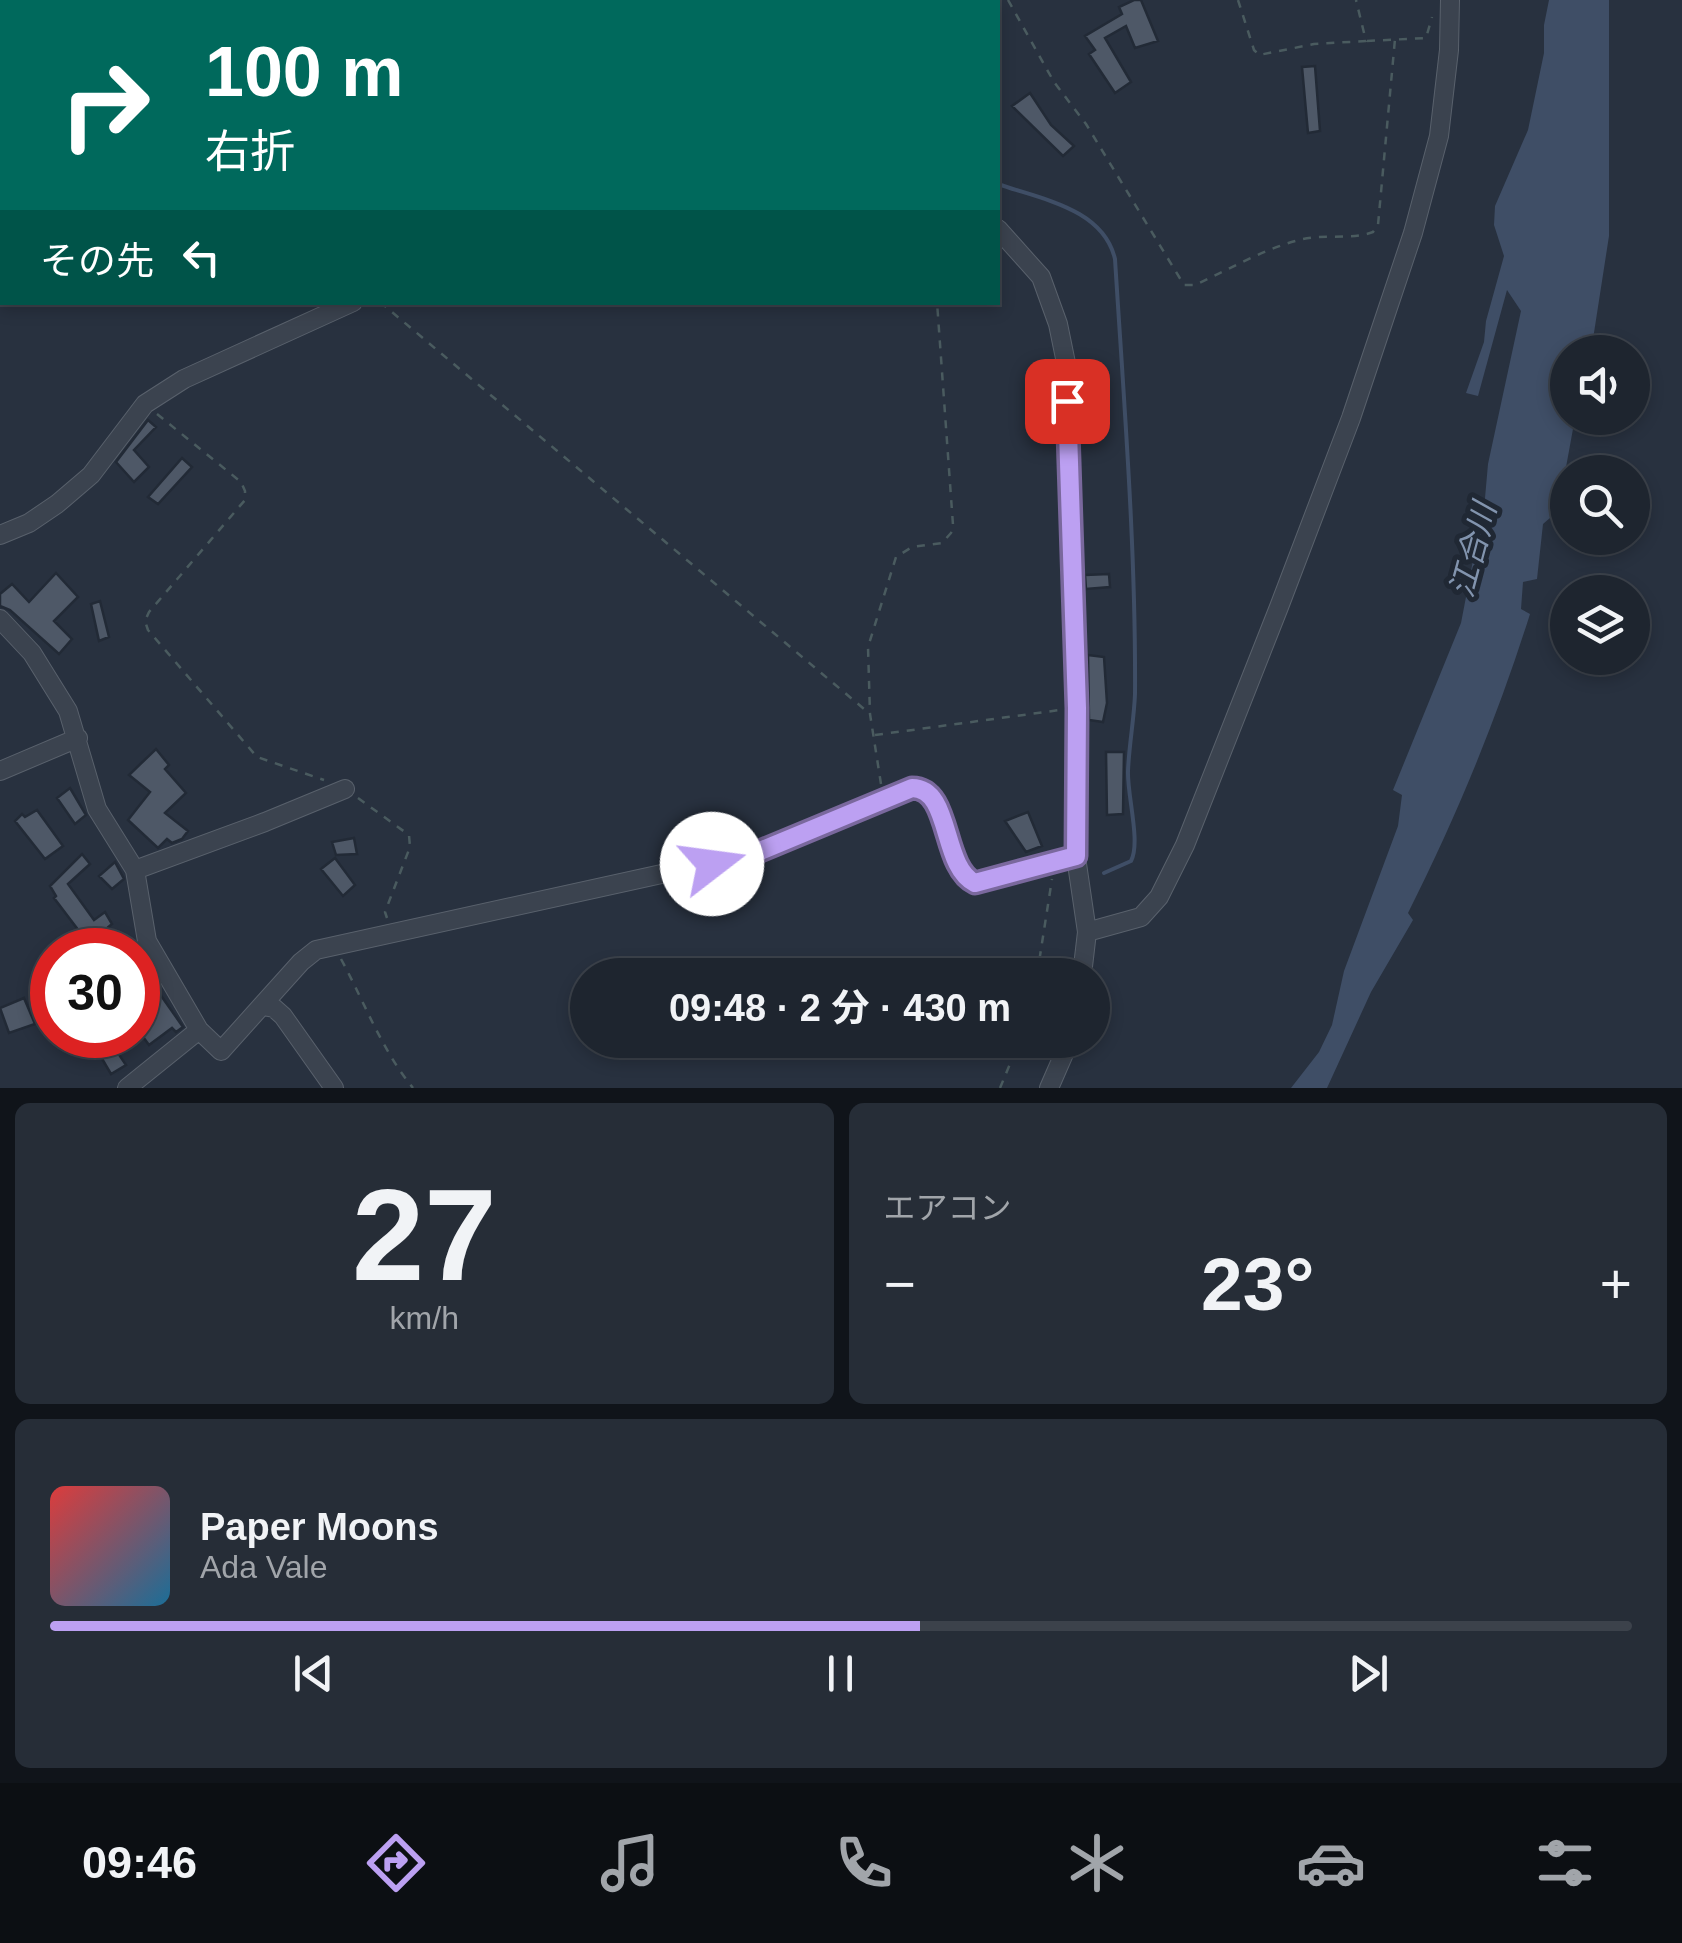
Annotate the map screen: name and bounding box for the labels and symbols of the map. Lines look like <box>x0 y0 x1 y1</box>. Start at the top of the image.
pin <box>1025 359 1110 444</box>
water label: 江合川 <box>1443 496 1504 601</box>
position arrow <box>660 812 764 916</box>
speed limit sign: 30 <box>30 928 160 1058</box>

